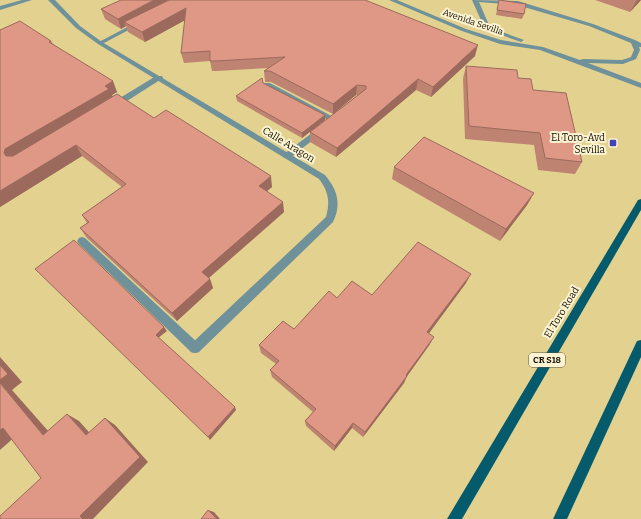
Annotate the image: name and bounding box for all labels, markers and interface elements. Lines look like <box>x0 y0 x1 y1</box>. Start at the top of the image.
street label: Avenida Sevilla <box>442 7 505 37</box>
street label: Calle Aragon <box>260 125 317 166</box>
place label: El Toro-Avd Sevilla <box>551 132 606 156</box>
marker: El Toro-Avd Sevilla <box>608 138 618 148</box>
street label: El Toro Road <box>542 285 582 340</box>
road number: CR S18 <box>529 353 565 367</box>

